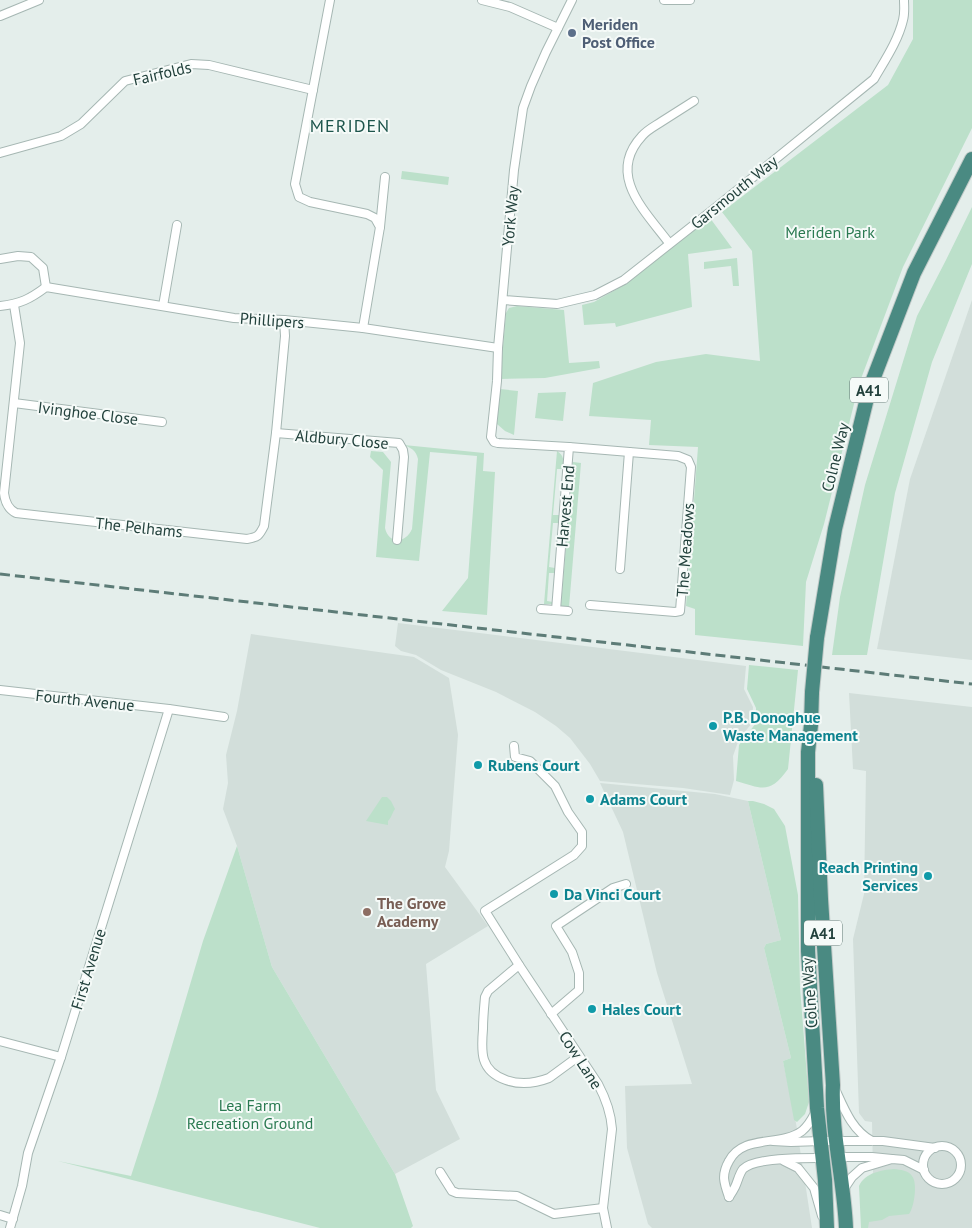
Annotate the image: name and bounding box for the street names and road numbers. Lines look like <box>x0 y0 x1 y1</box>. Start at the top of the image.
street label: Fairfolds <box>131 57 193 89</box>
street label: Garsmouth Way <box>686 150 782 233</box>
street label: York Way <box>497 184 523 247</box>
street label: Phillipers <box>239 308 305 332</box>
road number: A41 <box>850 378 888 402</box>
street label: Ivinghoe Close <box>37 397 139 429</box>
street label: Colne Way <box>817 420 853 494</box>
street label: Aldbury Close <box>294 425 390 453</box>
street label: Harvest End <box>551 464 579 548</box>
street label: The Meadows <box>672 502 698 598</box>
street label: The Pelhams <box>94 512 184 542</box>
street label: Fourth Avenue <box>35 685 135 715</box>
road number: A41 <box>804 920 842 946</box>
street label: First Avenue <box>66 926 110 1012</box>
street label: Colne Way <box>797 957 821 1029</box>
street label: Cow Lane <box>555 1027 607 1093</box>

